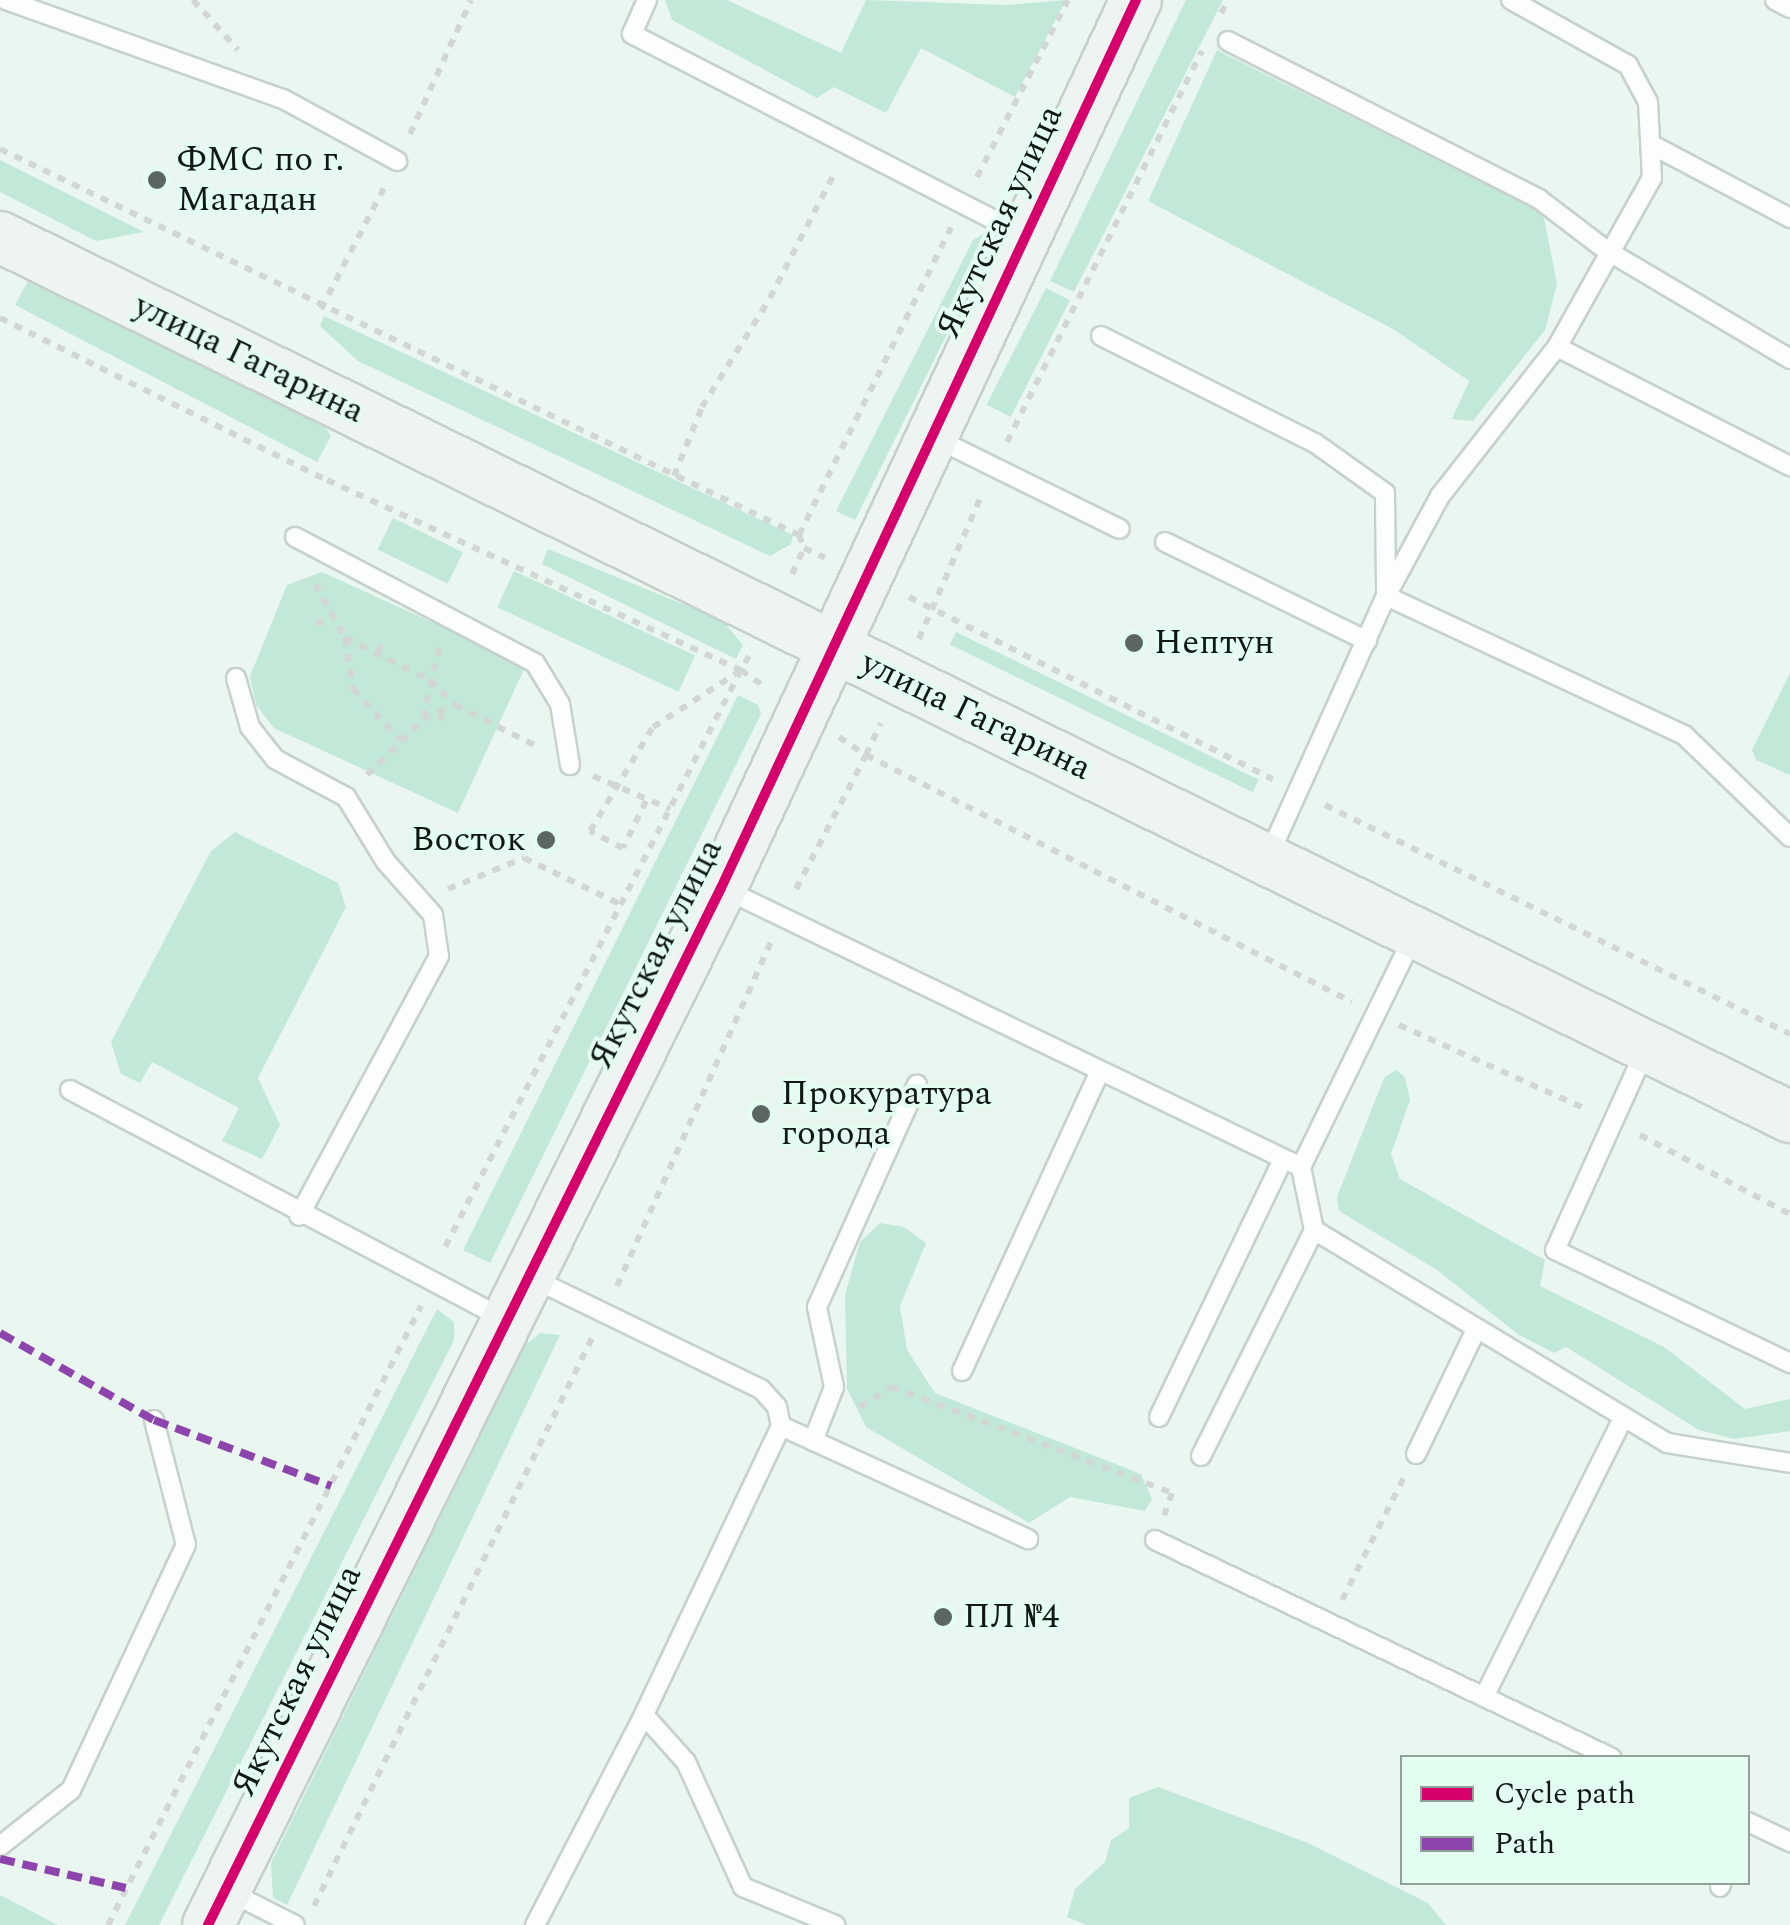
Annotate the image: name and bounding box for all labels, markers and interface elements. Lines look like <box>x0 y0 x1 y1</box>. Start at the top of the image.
street label: Якутская улица <box>928 99 1072 345</box>
place label: ФМС по г. Магадан <box>177 139 344 221</box>
marker: ФМС по г. Магадан <box>146 169 168 191</box>
street label: улица Гагарина <box>127 285 371 433</box>
place label: Нептун <box>1154 622 1274 664</box>
marker: Нептун <box>1123 632 1145 654</box>
street label: улица Гагарина <box>854 642 1098 790</box>
place label: Восток <box>411 819 526 861</box>
marker: Восток <box>535 829 557 851</box>
street label: Якутская улица <box>580 832 732 1076</box>
place label: Прокуратура города <box>781 1073 992 1155</box>
marker: Прокуратура города <box>750 1103 772 1125</box>
street label: Якутская улица <box>223 1558 371 1804</box>
place label: ПЛ №4 <box>963 1596 1059 1638</box>
marker: ПЛ №4 <box>932 1606 954 1628</box>
legend <box>1400 1755 1750 1885</box>
text: Cycle path <box>1494 1771 1635 1817</box>
text: Path <box>1494 1821 1555 1867</box>

